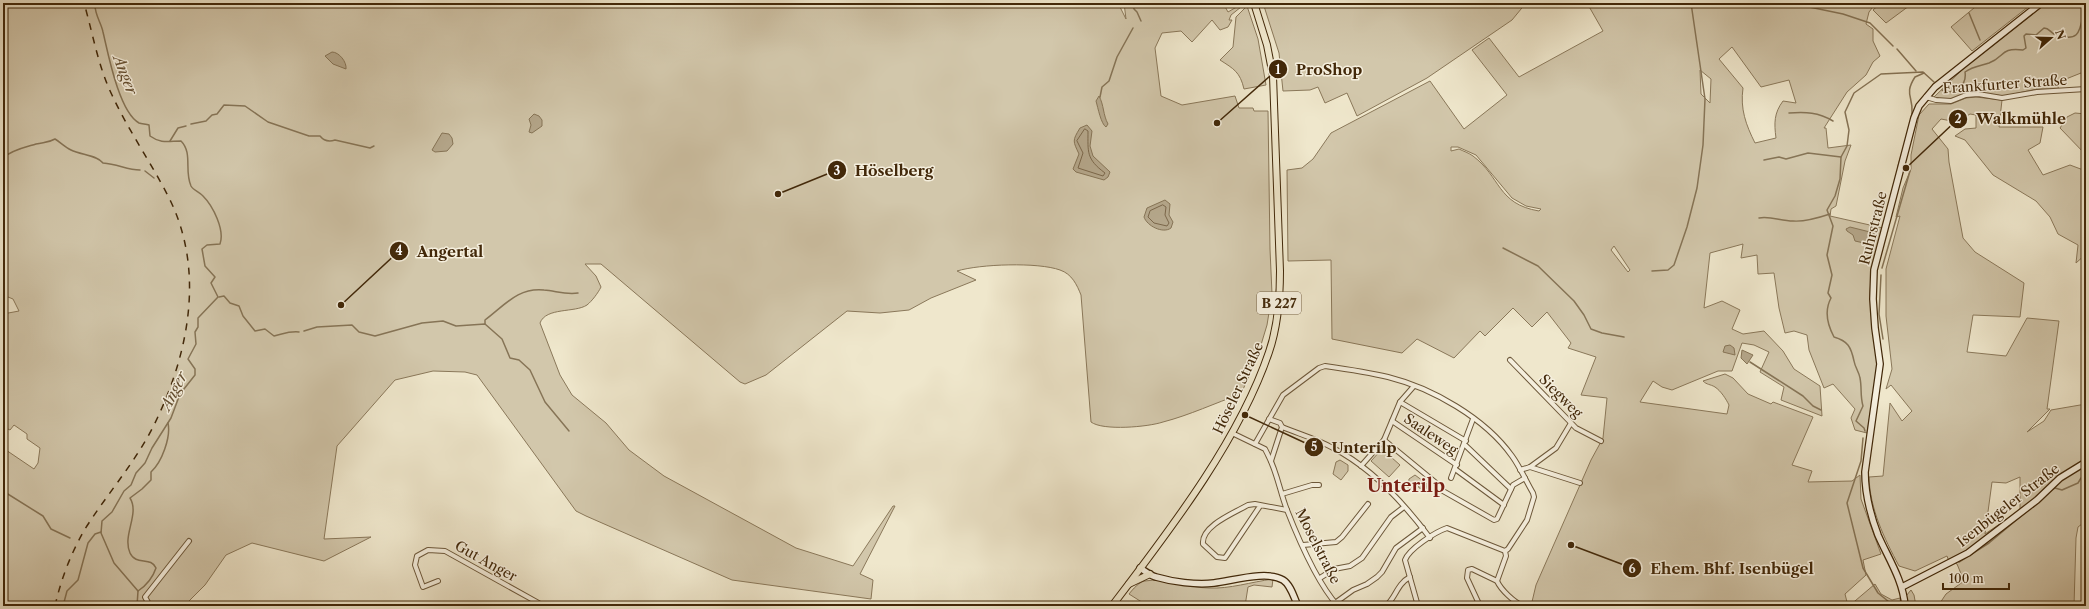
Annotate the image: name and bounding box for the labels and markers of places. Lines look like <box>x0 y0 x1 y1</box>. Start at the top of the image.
callout: ProShop <box>1268 56 1370 83</box>
callout: Walkmühle <box>1948 105 2074 132</box>
callout: Höselberg <box>827 157 942 184</box>
callout: Angertal <box>389 238 492 265</box>
callout: Unterilp <box>1304 434 1405 461</box>
callout: Ehem. Bhf. Isenbügel <box>1622 555 1822 582</box>

